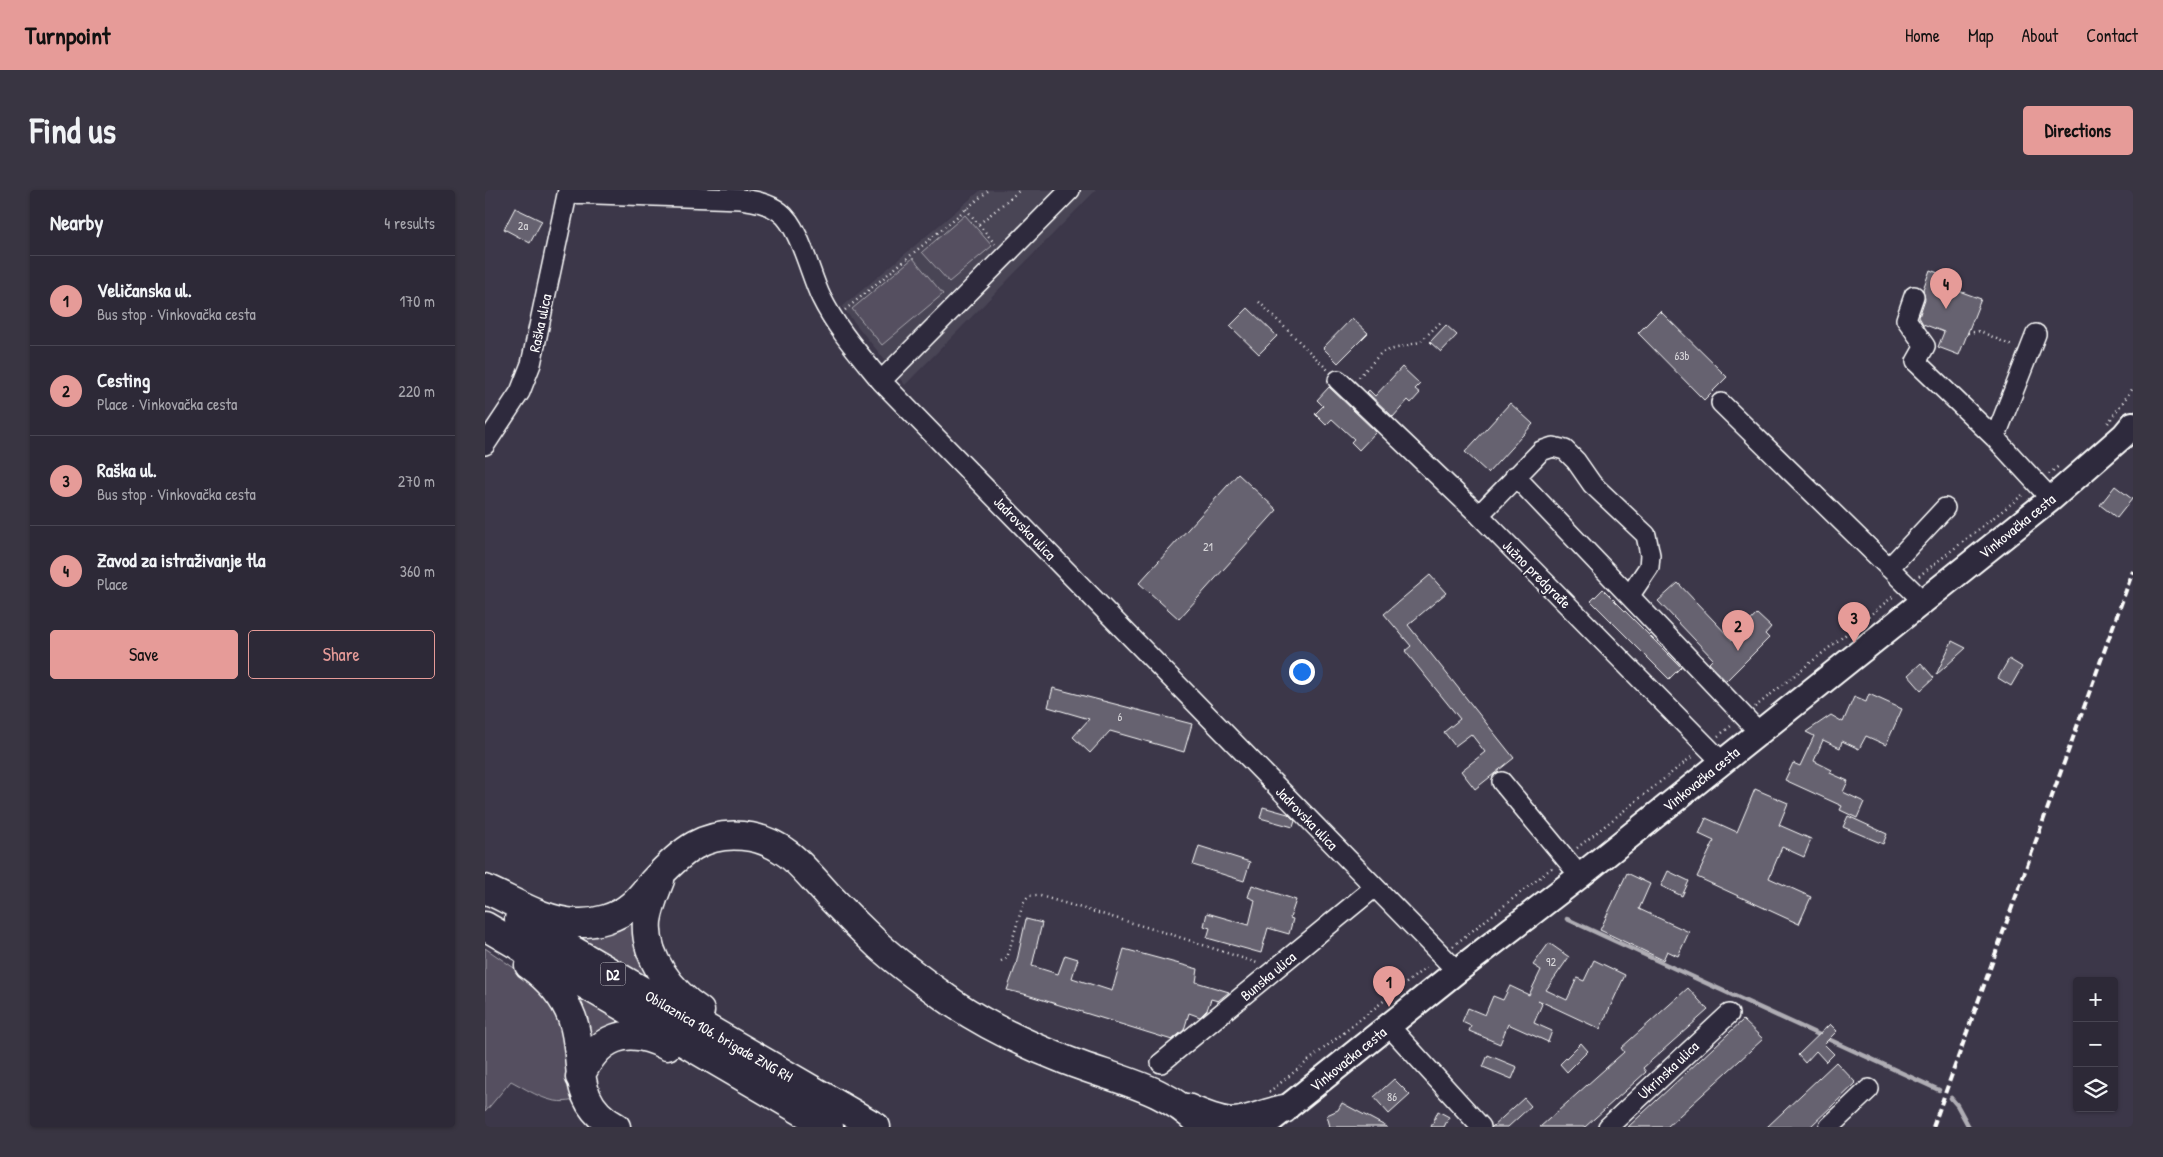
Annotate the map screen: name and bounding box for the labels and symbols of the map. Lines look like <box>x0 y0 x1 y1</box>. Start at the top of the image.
house number: 2a <box>518 217 528 234</box>
pin: 4 <box>1930 268 1962 309</box>
street label: Raška ulica <box>524 292 556 354</box>
house number: 63b <box>1674 347 1690 364</box>
street label: Vinkovačka cesta <box>1974 489 2060 563</box>
street label: Jadrovska ulica <box>989 491 1061 565</box>
street label: Južno predgrađe <box>1498 535 1576 613</box>
house number: 21 <box>1203 538 1213 555</box>
pin: 3 <box>1838 602 1870 643</box>
pin: 2 <box>1722 610 1754 651</box>
your location <box>1289 659 1315 685</box>
house number: 6 <box>1118 708 1123 725</box>
street label: Vinkovačka cesta <box>1658 742 1744 816</box>
street label: Jadrovska ulica <box>1271 781 1343 855</box>
street label: Bunska ulica <box>1236 946 1300 1006</box>
house number: 92 <box>1546 953 1556 970</box>
road number: D2 <box>601 962 625 986</box>
pin: 1 <box>1373 966 1405 1007</box>
street label: Obilaznica 106. brigade ZNG RH <box>641 985 797 1087</box>
street label: Vinkovačka cesta <box>1305 1022 1391 1096</box>
street label: Ukrinska ulica <box>1633 1036 1703 1104</box>
house number: 86 <box>1387 1088 1397 1105</box>

